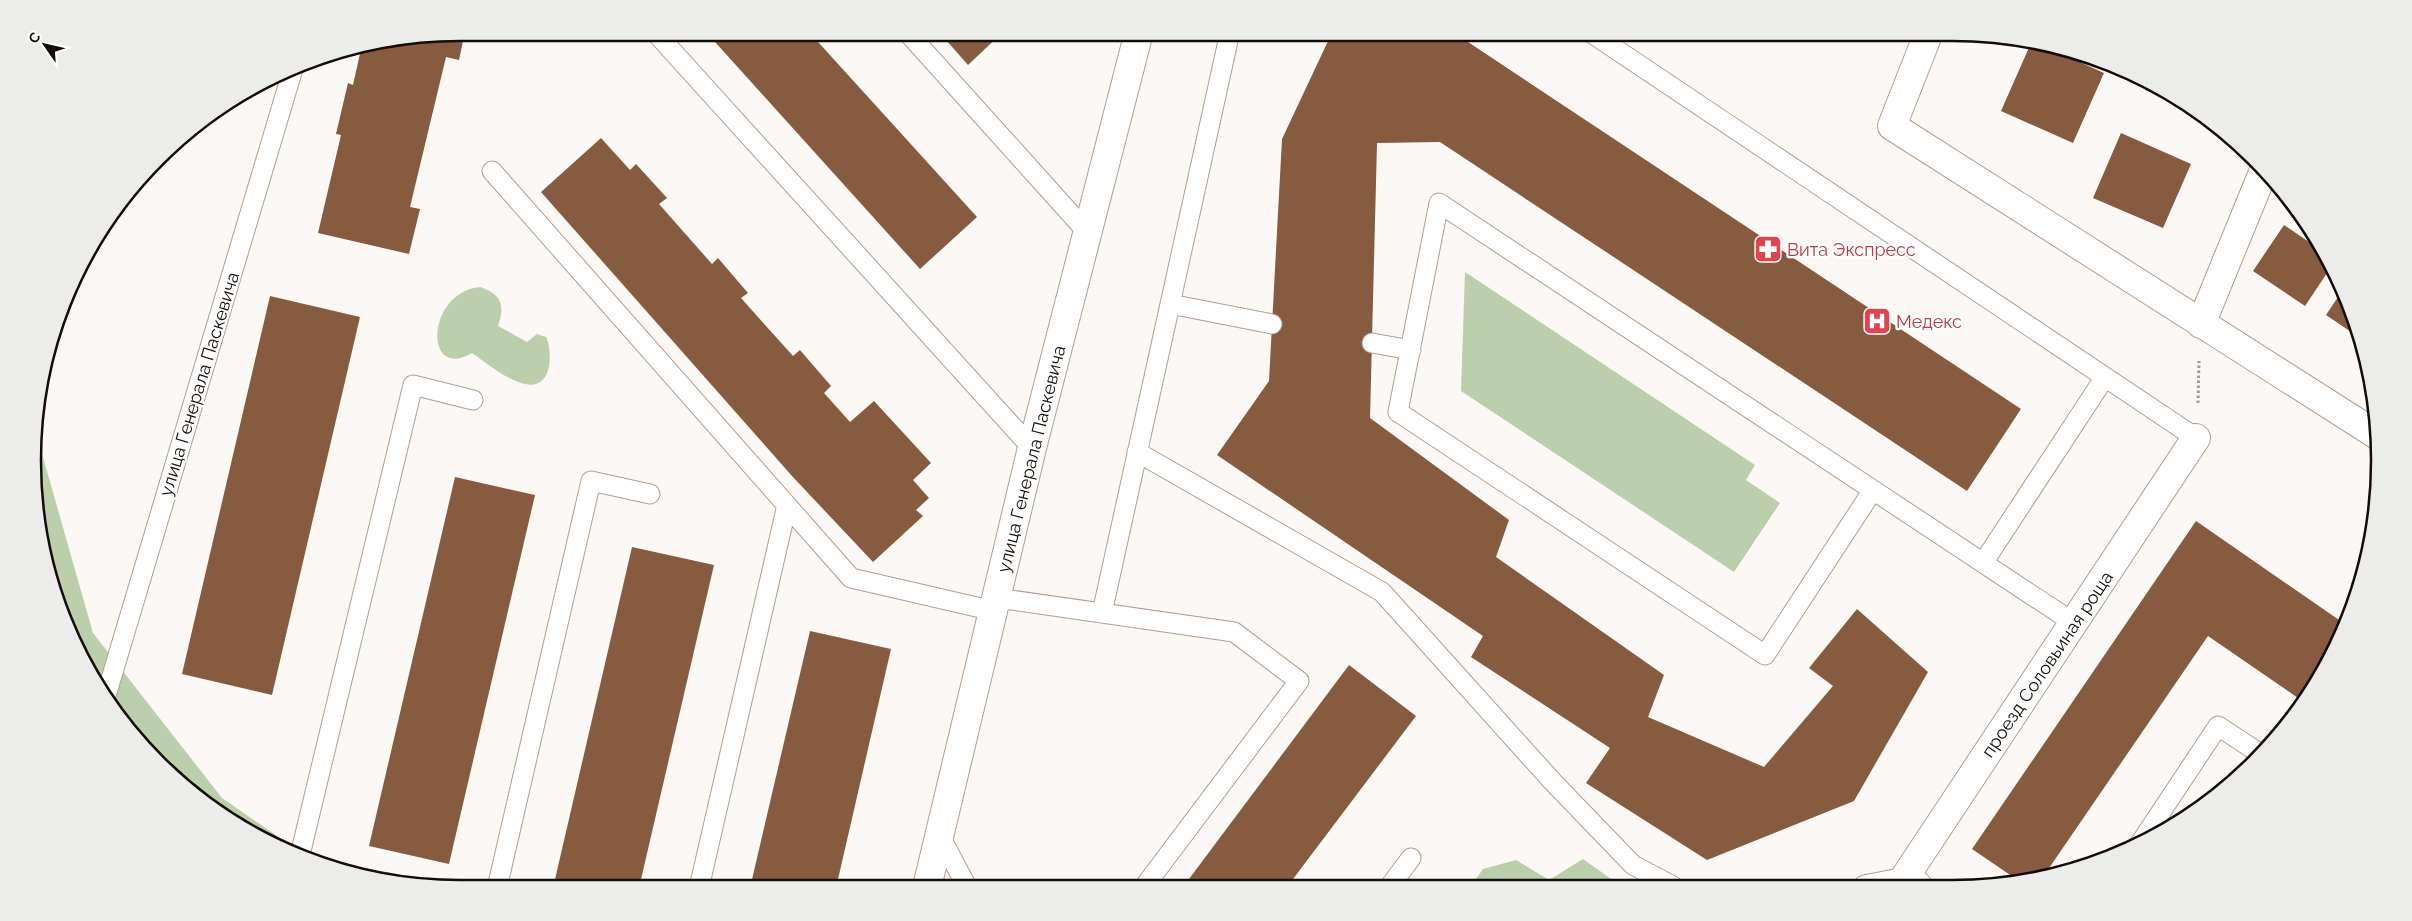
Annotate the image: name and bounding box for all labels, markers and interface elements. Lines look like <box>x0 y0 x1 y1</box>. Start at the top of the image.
north arrow <box>20 20 70 70</box>
text: С <box>25 29 44 46</box>
pharmacy icon: Вита Экспресс <box>1753 234 1783 264</box>
place label: Вита Экспресс <box>1787 239 1916 260</box>
street label: улица Генерала Паскевича <box>155 269 243 499</box>
hospital icon: Медекс <box>1862 306 1892 336</box>
place label: Медекс <box>1896 311 1962 332</box>
street label: улица Генерала Паскевича <box>993 343 1069 575</box>
street label: проезд Соловьиная роща <box>1977 567 2117 761</box>

